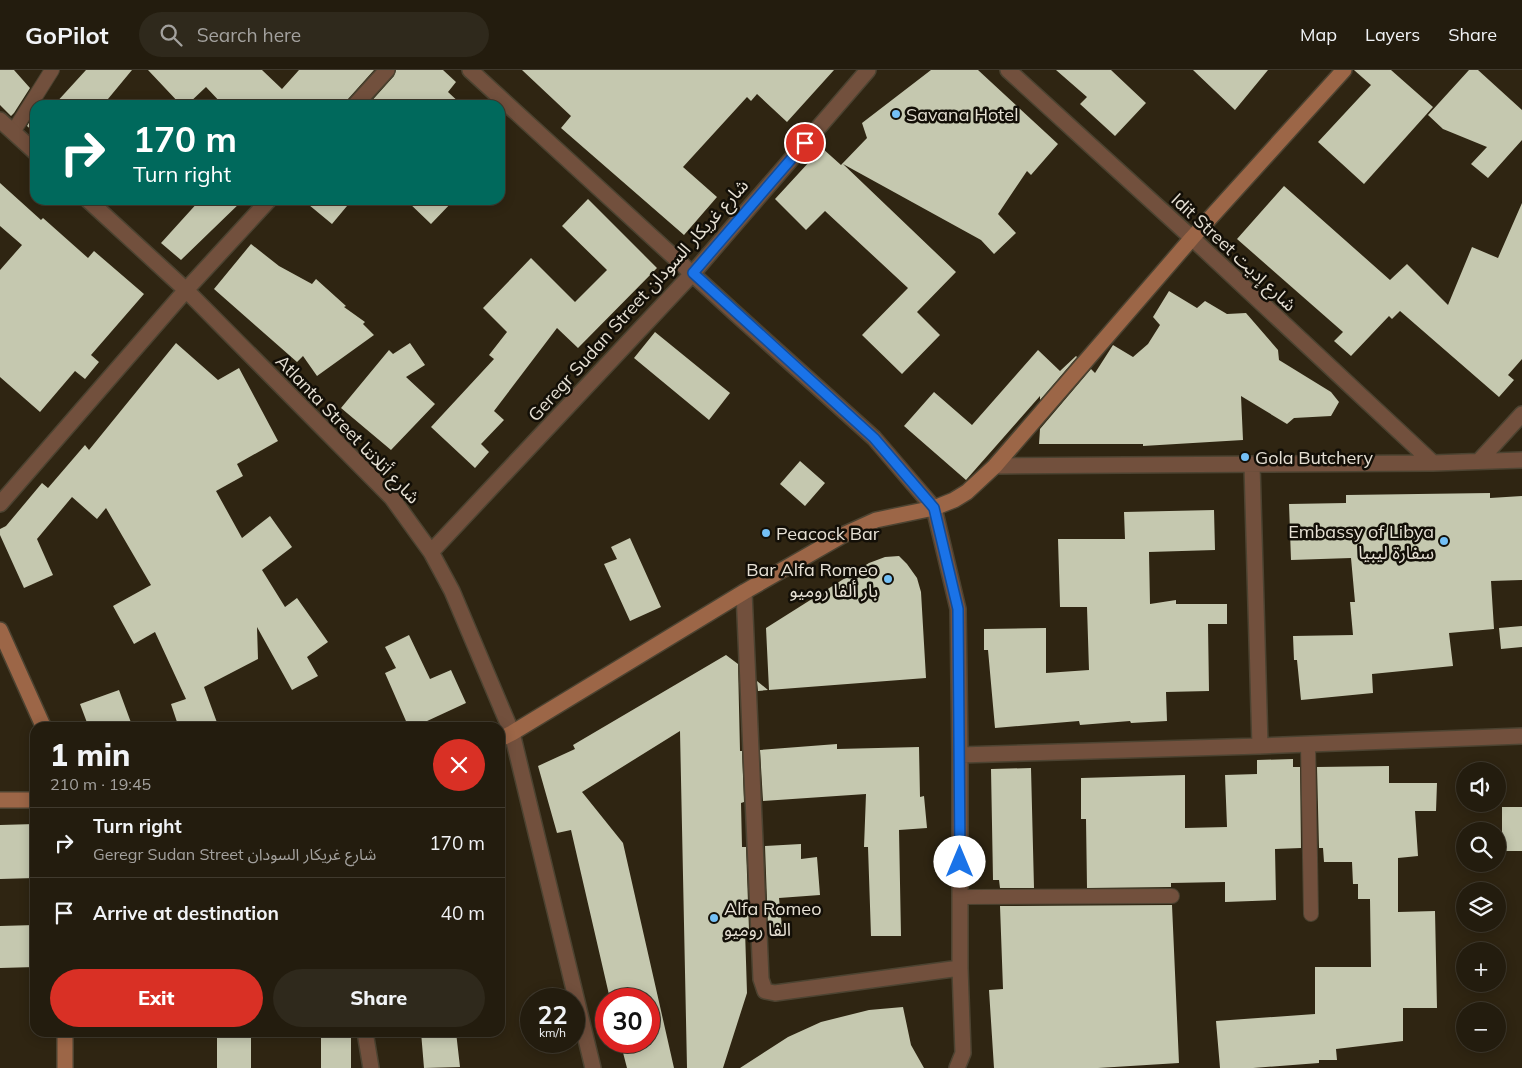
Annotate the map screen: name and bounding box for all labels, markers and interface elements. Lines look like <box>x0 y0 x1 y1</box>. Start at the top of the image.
search box <box>139 12 489 57</box>
text: GoPilot <box>25 20 109 50</box>
icon: search <box>157 21 185 49</box>
text: Search here <box>197 23 301 47</box>
text: Map <box>1300 23 1337 46</box>
text: Layers <box>1365 23 1420 46</box>
text: Share <box>1448 23 1497 46</box>
place label: Savana Hotel <box>906 103 1018 126</box>
marker: Savana Hotel <box>890 108 902 120</box>
text: 170 m <box>133 117 237 161</box>
icon: right <box>50 120 115 185</box>
pin <box>784 122 826 164</box>
icon: arrive <box>791 129 819 157</box>
text: Turn right <box>133 160 231 188</box>
street label: Geregr Sudan Street شارع غريكار السودان <box>523 174 755 428</box>
street label: Idit Street شارع إديت <box>1165 188 1301 318</box>
street label: Atlanta Street شارع أتلانتا <box>269 350 425 510</box>
place label: Gola Butchery <box>1255 446 1373 469</box>
marker: Gola Butchery <box>1239 451 1251 463</box>
place label: Embassy of Libya سفارة ليبيا <box>1288 520 1434 564</box>
place label: Peacock Bar <box>776 522 880 545</box>
marker: Peacock Bar <box>760 527 772 539</box>
marker: Embassy of Libya سفارة ليبيا <box>1438 535 1450 547</box>
place label: Bar Alfa Romeo بار ألفا روميو <box>746 558 878 602</box>
marker: Bar Alfa Romeo بار ألفا روميو <box>882 573 894 585</box>
text: 1 min <box>50 736 130 774</box>
button: close <box>433 739 485 791</box>
map controls <box>1456 762 1506 1052</box>
button: sound <box>1456 762 1506 812</box>
text: 210 m · 19:45 <box>50 774 151 794</box>
text: Turn right <box>93 814 182 838</box>
button: search <box>1456 822 1506 872</box>
icon: right <box>50 829 78 857</box>
text: 170 m <box>429 831 485 855</box>
position arrow <box>933 835 985 887</box>
text: Geregr Sudan Street شارع غريكار السودان <box>93 844 376 864</box>
button: layers <box>1456 882 1506 932</box>
place label: Alfa Romeo الفا روميو <box>724 897 821 941</box>
icon: arrive <box>50 899 78 927</box>
text: Arrive at destination <box>93 901 279 925</box>
text: 40 m <box>441 901 485 925</box>
marker: Alfa Romeo الفا روميو <box>708 912 720 924</box>
button: + <box>1456 942 1506 992</box>
button: Exit <box>50 969 263 1027</box>
button: Share <box>273 969 485 1027</box>
speed limit sign: 30 <box>595 988 660 1053</box>
text: 22 <box>537 999 568 1030</box>
button: − <box>1456 1002 1506 1052</box>
text: km/h <box>539 1025 566 1040</box>

